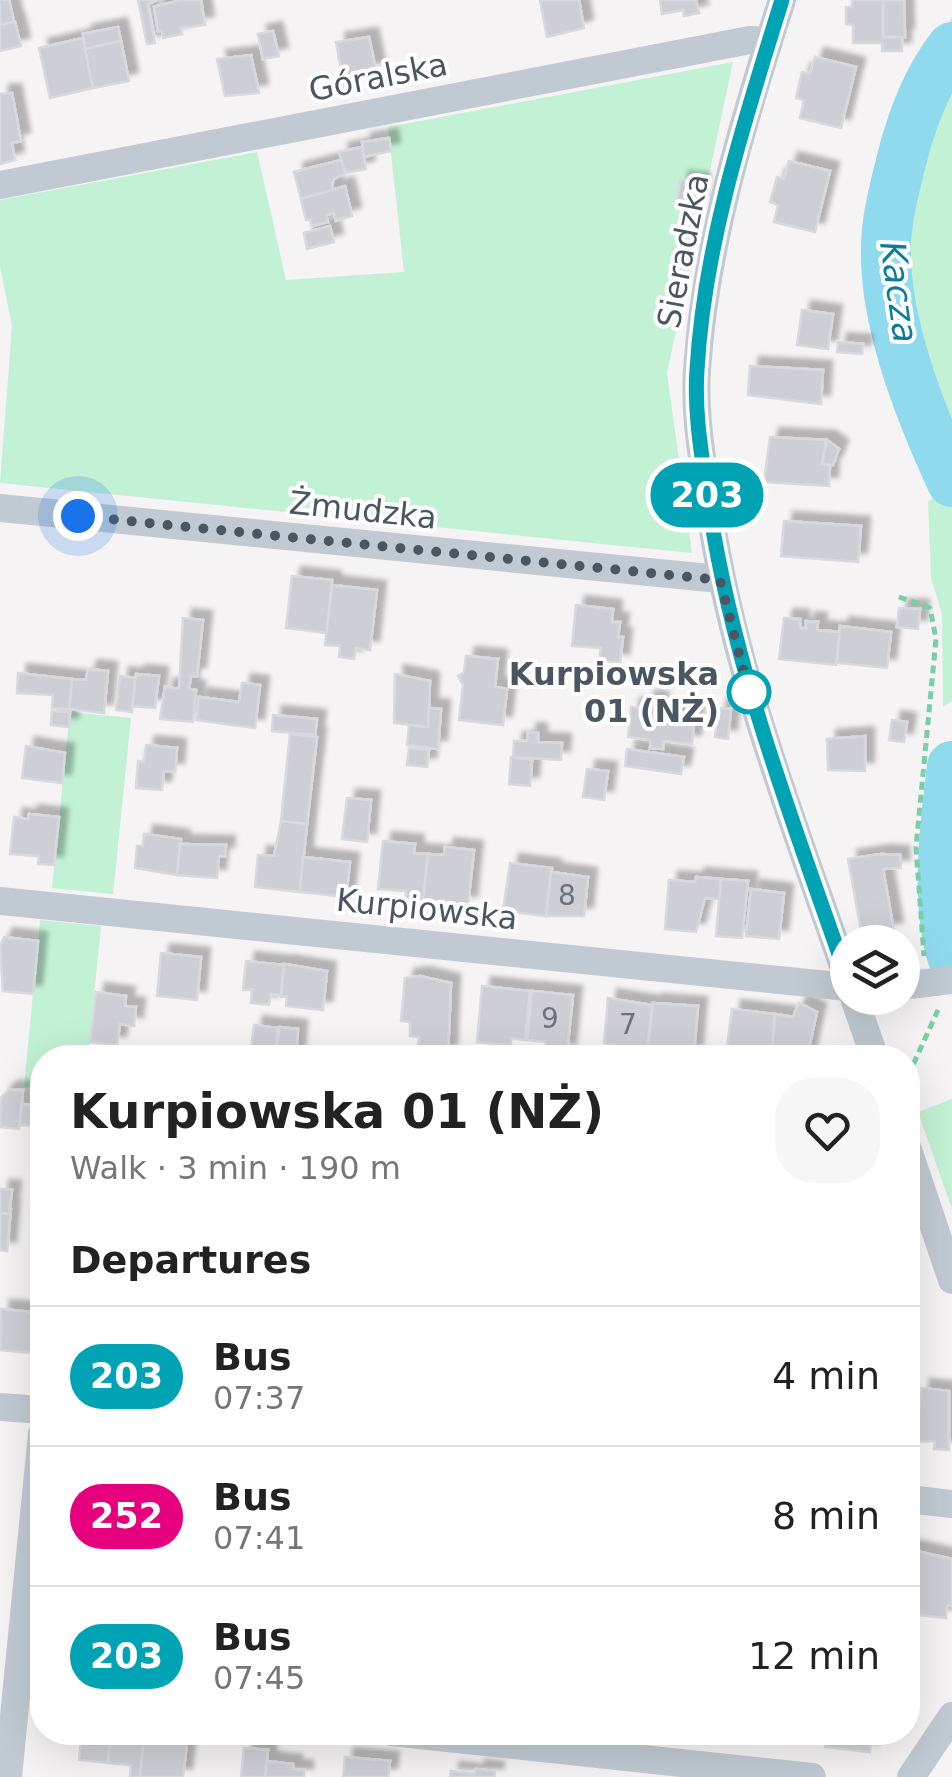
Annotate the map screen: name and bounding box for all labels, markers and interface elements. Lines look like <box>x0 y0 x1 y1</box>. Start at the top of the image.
street label: Góralska <box>306 45 450 109</box>
street label: Sieradzka <box>649 171 717 331</box>
water label: Kacza <box>872 239 926 345</box>
line badge: 203 <box>650 462 764 528</box>
text: 203 <box>670 475 744 515</box>
street label: Żmudzka <box>287 483 439 537</box>
your location <box>53 491 103 541</box>
place label: Kurpiowska 01 (NŻ) <box>509 655 719 730</box>
marker: Kurpiowska 01 (NŻ) <box>728 671 770 713</box>
house number: 8 <box>558 879 576 912</box>
street label: Kurpiowska <box>334 881 520 937</box>
map controls <box>830 925 920 1015</box>
button: layers <box>830 925 920 1015</box>
house number: 9 <box>541 1002 559 1035</box>
house number: 7 <box>619 1008 637 1041</box>
button: heart <box>775 1078 880 1183</box>
text: Kurpiowska 01 (NŻ) <box>70 1083 604 1139</box>
text: Walk · 3 min · 190 m <box>70 1149 401 1187</box>
text: Departures <box>70 1238 311 1282</box>
text: Bus <box>213 1335 292 1379</box>
text: 4 min <box>772 1354 880 1398</box>
text: 203 <box>90 1356 163 1396</box>
text: 07:37 <box>213 1379 305 1417</box>
text: Bus <box>213 1475 292 1519</box>
text: 8 min <box>772 1494 880 1538</box>
text: 252 <box>90 1496 163 1536</box>
text: 07:41 <box>213 1519 305 1557</box>
text: Bus <box>213 1615 292 1659</box>
text: 12 min <box>748 1634 880 1678</box>
text: 203 <box>90 1636 163 1676</box>
text: 07:45 <box>213 1659 305 1697</box>

